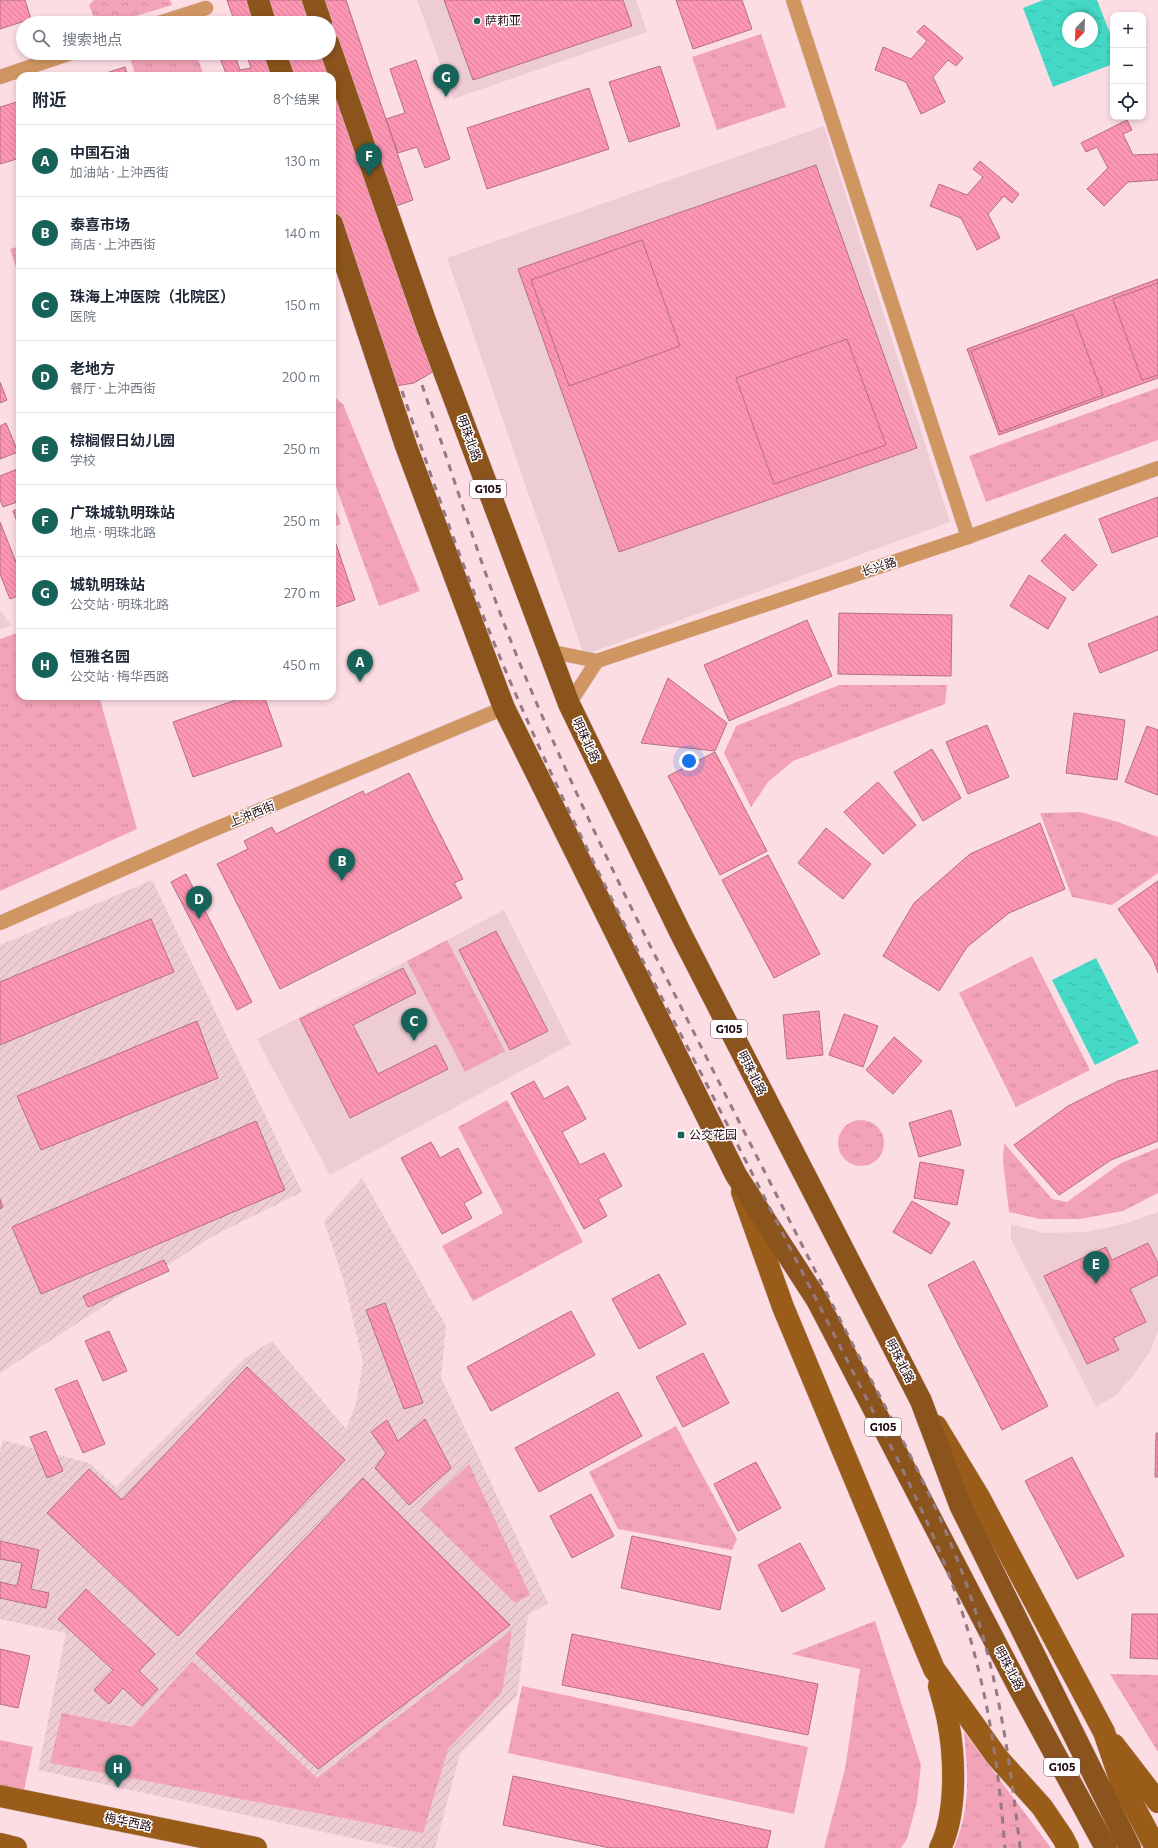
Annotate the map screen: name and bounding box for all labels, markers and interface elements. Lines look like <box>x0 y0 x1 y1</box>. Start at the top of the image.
north arrow <box>1062 12 1098 48</box>
map controls <box>1110 12 1146 120</box>
button: + <box>1110 12 1146 48</box>
place label: 萨莉亚 <box>485 13 521 27</box>
search box <box>16 16 336 60</box>
marker: 萨莉亚 <box>472 16 482 26</box>
icon: search <box>30 27 52 49</box>
text: 搜索地点 <box>62 30 122 48</box>
button: − <box>1110 48 1146 84</box>
pin: G <box>433 64 459 97</box>
button: locate <box>1110 84 1146 120</box>
text: 附近 <box>32 89 66 110</box>
text: 8个结果 <box>273 91 320 107</box>
text: 中国石油 <box>70 143 130 161</box>
pin: F <box>356 143 382 176</box>
text: A <box>40 153 50 169</box>
text: 130 m <box>285 153 320 169</box>
text: 加油站 · 上沖西街 <box>70 164 169 180</box>
text: 泰喜市场 <box>70 215 130 233</box>
text: B <box>41 225 49 241</box>
text: 140 m <box>284 225 320 241</box>
text: 商店 · 上沖西街 <box>70 236 156 252</box>
text: 珠海上冲医院（北院区） <box>70 287 235 305</box>
text: C <box>41 297 49 313</box>
text: 150 m <box>285 297 320 313</box>
text: 医院 <box>70 308 96 324</box>
text: 老地方 <box>70 359 115 377</box>
text: D <box>40 369 50 385</box>
text: 200 m <box>282 369 320 385</box>
text: 餐厅 · 上沖西街 <box>70 380 156 396</box>
street label: 明珠北路 <box>455 413 485 463</box>
text: 棕榈假日幼儿园 <box>70 431 175 449</box>
text: E <box>41 441 49 457</box>
text: 250 m <box>283 441 320 457</box>
text: 学校 <box>70 452 96 468</box>
road number: G105 <box>470 480 506 498</box>
text: 广珠城轨明珠站 <box>70 503 175 521</box>
text: F <box>41 513 49 529</box>
text: 250 m <box>283 513 320 529</box>
text: 地点 · 明珠北路 <box>70 524 156 540</box>
street label: 长兴路 <box>859 554 898 578</box>
text: 城轨明珠站 <box>70 575 145 593</box>
text: G <box>40 585 50 601</box>
text: 270 m <box>284 585 320 601</box>
text: 公交站 · 明珠北路 <box>70 596 169 612</box>
text: 恒雅名园 <box>70 647 130 665</box>
pin: A <box>347 649 373 682</box>
text: H <box>40 657 50 673</box>
text: 450 m <box>282 657 320 673</box>
text: 公交站 · 梅华西路 <box>70 668 169 684</box>
street label: 明珠北路 <box>570 715 603 764</box>
your location <box>679 751 699 771</box>
street label: 上沖西街 <box>227 798 277 829</box>
pin: B <box>329 848 355 881</box>
pin: D <box>186 886 212 919</box>
pin: C <box>401 1008 427 1041</box>
road number: G105 <box>711 1020 747 1038</box>
street label: 明珠北路 <box>736 1048 770 1097</box>
place label: 公交花园 <box>689 1127 737 1141</box>
marker: 公交花园 <box>676 1130 686 1140</box>
pin: E <box>1083 1251 1109 1284</box>
street label: 明珠北路 <box>884 1336 918 1385</box>
road number: G105 <box>865 1418 901 1436</box>
street label: 明珠北路 <box>992 1643 1027 1692</box>
pin: H <box>105 1755 131 1788</box>
road number: G105 <box>1044 1758 1080 1776</box>
street label: 梅华西路 <box>103 1809 153 1833</box>

